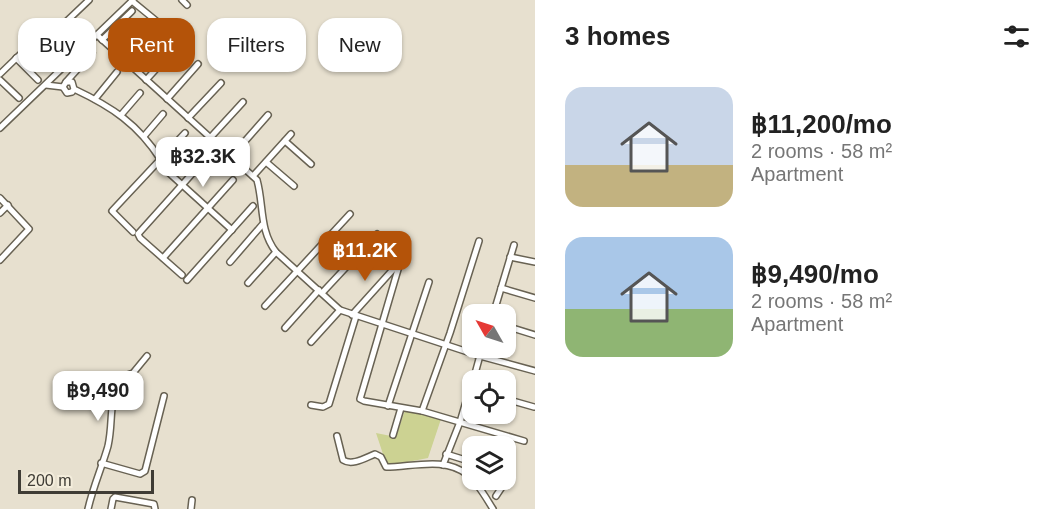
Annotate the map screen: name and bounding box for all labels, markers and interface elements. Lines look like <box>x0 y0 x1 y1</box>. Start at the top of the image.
chip: Buy <box>18 18 96 72</box>
chip: Rent <box>108 18 195 72</box>
chip: Filters <box>207 18 306 72</box>
chip: New <box>318 18 402 72</box>
icon: filters <box>1000 20 1033 53</box>
text: 3 homes <box>565 21 671 51</box>
text: ฿11,200/mo <box>751 109 892 139</box>
icon: home <box>613 111 685 183</box>
pin: ฿32.3K <box>154 137 252 188</box>
text: 2 rooms · 58 m² <box>751 140 892 162</box>
text: ฿32.3K <box>170 145 236 167</box>
text: Apartment <box>751 163 843 185</box>
pin: ฿11.2K <box>316 231 414 282</box>
text: ฿11.2K <box>333 239 398 261</box>
text: ฿9,490/mo <box>751 259 879 289</box>
icon: home <box>613 261 685 333</box>
text: 2 rooms · 58 m² <box>751 290 892 312</box>
north arrow <box>462 304 516 358</box>
map controls <box>462 304 516 490</box>
text: Apartment <box>751 313 843 335</box>
button: locate <box>462 370 516 424</box>
pin: ฿9,490 <box>49 371 147 422</box>
text: ฿9,490 <box>67 379 129 401</box>
button: layers <box>462 436 516 490</box>
scale bar <box>18 467 154 494</box>
text: 200 m <box>27 472 71 489</box>

